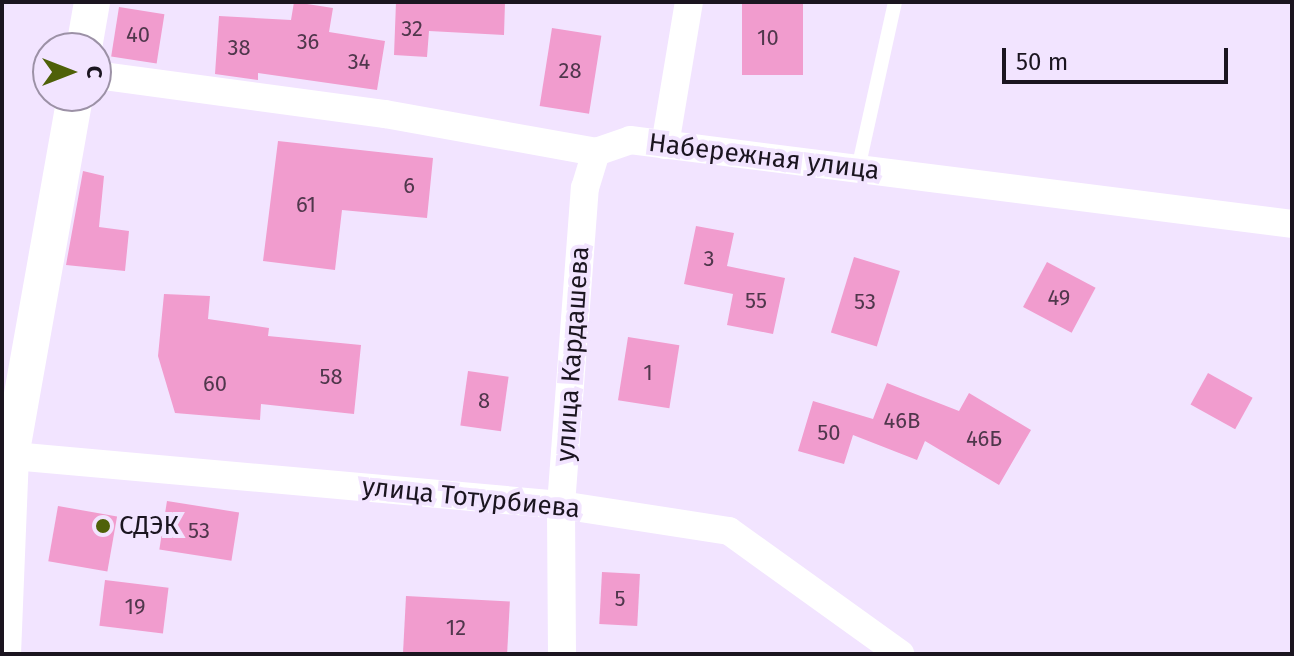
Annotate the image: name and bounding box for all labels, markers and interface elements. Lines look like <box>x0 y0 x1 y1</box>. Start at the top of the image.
house number: 32 <box>401 16 423 42</box>
house number: 40 <box>126 22 150 48</box>
house number: 10 <box>757 25 779 51</box>
house number: 36 <box>297 29 319 55</box>
north arrow <box>32 32 112 112</box>
scale bar <box>1006 32 1232 82</box>
house number: 38 <box>227 35 251 61</box>
text: 50 m <box>1016 48 1068 76</box>
house number: 34 <box>348 49 370 75</box>
house number: 28 <box>558 58 582 84</box>
text: С <box>81 66 108 78</box>
street label: Набережная улица <box>647 127 881 187</box>
house number: 6 <box>403 173 415 199</box>
house number: 61 <box>296 192 316 218</box>
street label: улица Кардашева <box>550 245 596 463</box>
house number: 3 <box>704 246 714 272</box>
house number: 49 <box>1048 285 1070 311</box>
house number: 55 <box>745 288 767 314</box>
house number: 53 <box>854 289 876 315</box>
house number: 1 <box>643 360 653 386</box>
house number: 58 <box>319 364 343 390</box>
house number: 60 <box>203 371 227 397</box>
house number: 8 <box>478 388 490 414</box>
house number: 46В <box>884 408 920 434</box>
house number: 50 <box>817 420 841 446</box>
house number: 46Б <box>966 426 1002 452</box>
street label: улица Тотурбиева <box>360 471 582 525</box>
place label: СДЭК <box>119 510 179 542</box>
marker: СДЭК <box>94 517 112 535</box>
house number: 53 <box>188 518 210 544</box>
house number: 5 <box>614 586 626 612</box>
house number: 19 <box>124 594 146 620</box>
house number: 12 <box>446 615 466 641</box>

